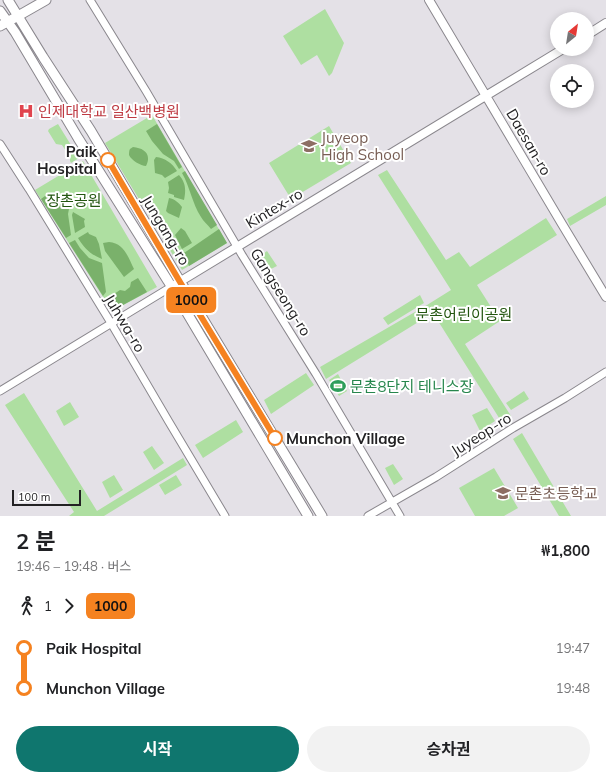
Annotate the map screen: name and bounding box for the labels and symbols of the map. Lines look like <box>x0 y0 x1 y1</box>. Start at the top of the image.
north arrow <box>550 12 594 56</box>
hospital icon: 인제대학교 일산백병원 <box>17 102 35 120</box>
place label: 인제대학교 일산백병원 <box>38 102 180 121</box>
street label: Daesan-ro <box>502 105 556 179</box>
place label: Juyeop High School <box>321 128 404 164</box>
school or university icon: Juyeop High School <box>300 137 318 155</box>
place label: Paik Hospital <box>37 142 98 178</box>
marker: Paik Hospital <box>100 152 116 168</box>
street label: Kintex-ro <box>242 184 306 232</box>
park label: 장촌공원 <box>46 191 102 210</box>
street label: Jungang-ro <box>138 191 194 269</box>
street label: Gangseong-ro <box>246 245 316 339</box>
line badge: 1000 <box>163 287 219 313</box>
street label: Juhwa-ro <box>100 290 150 356</box>
park label: 문촌어린이공원 <box>416 305 512 324</box>
sports icon: 문촌8단지 테니스장 <box>329 377 347 395</box>
place label: 문촌8단지 테니스장 <box>350 377 474 396</box>
street label: Juyeop-ro <box>447 408 515 460</box>
place label: Munchon Village <box>286 429 405 448</box>
marker: Munchon Village <box>267 430 283 446</box>
school or university icon: 문촌초등학교 <box>494 484 512 502</box>
place label: 문촌초등학교 <box>515 484 598 503</box>
scale bar <box>12 488 81 507</box>

